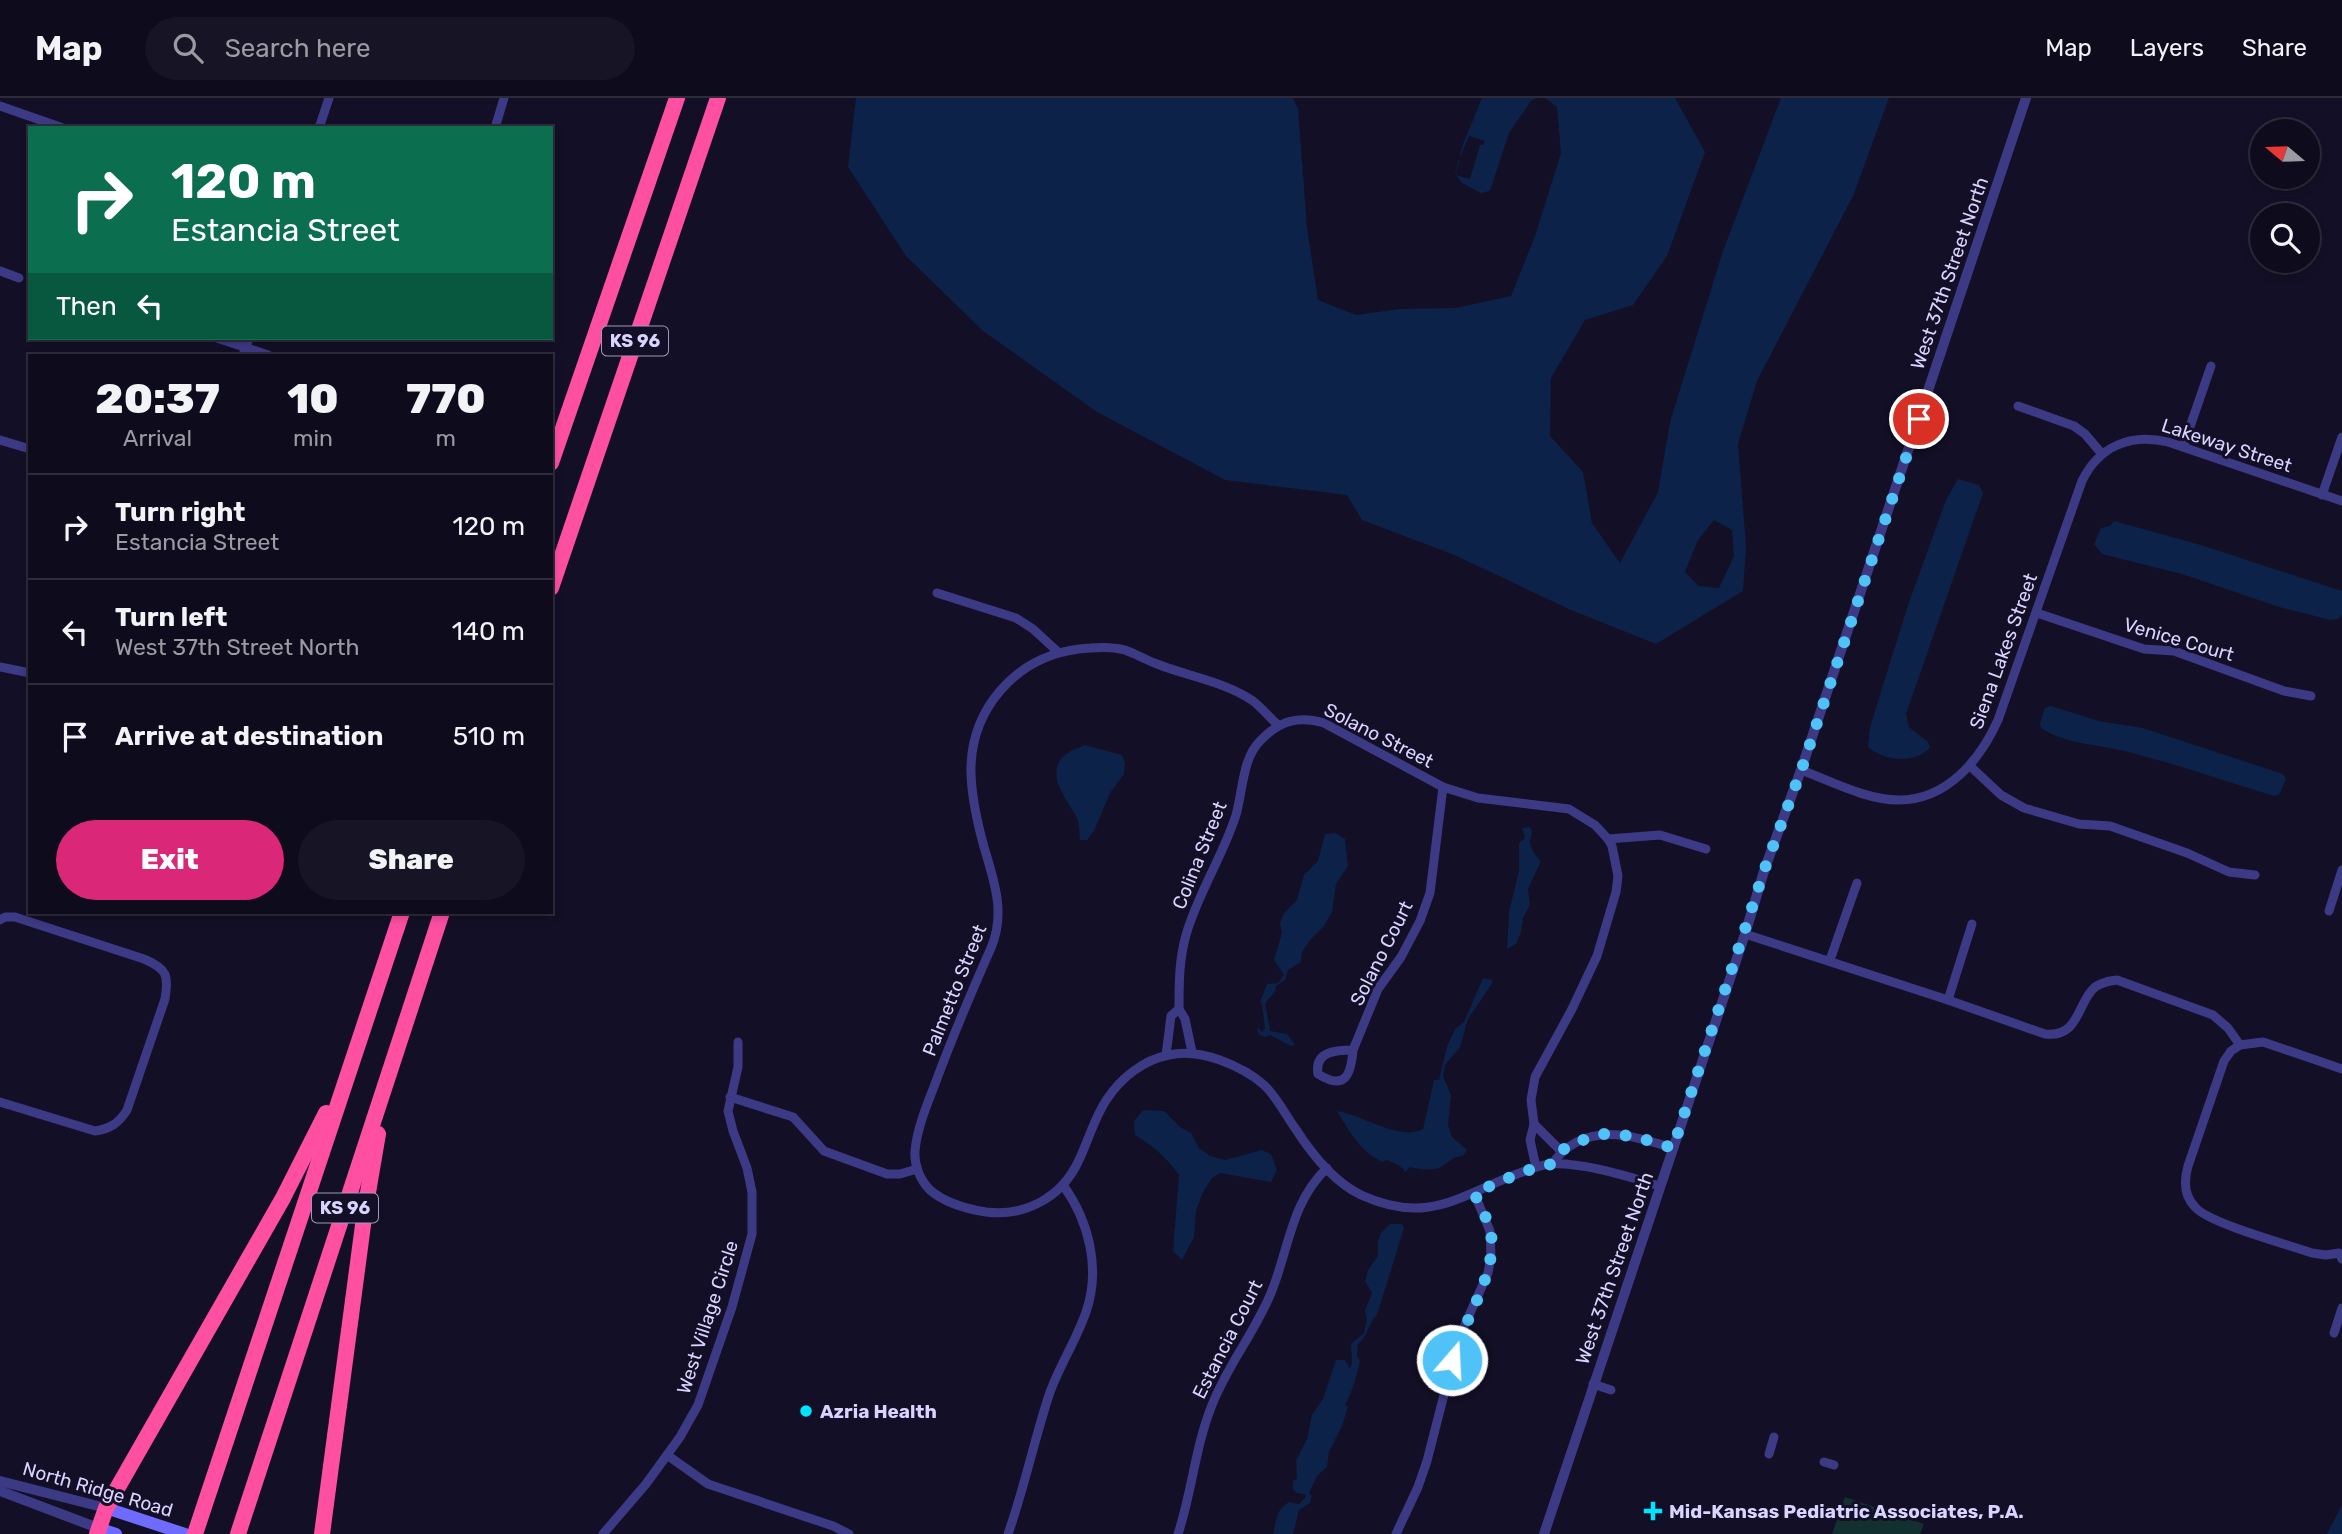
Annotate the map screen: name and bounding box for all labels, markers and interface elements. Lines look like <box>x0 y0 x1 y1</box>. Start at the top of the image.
search box <box>145 17 635 80</box>
text: Map <box>35 29 103 68</box>
icon: search <box>169 29 207 67</box>
text: Search here <box>225 33 370 64</box>
text: Map <box>2045 34 2092 62</box>
text: Layers <box>2130 34 2204 62</box>
text: Share <box>2242 34 2307 62</box>
north arrow <box>2250 119 2320 189</box>
map controls <box>2250 119 2320 273</box>
text: 120 m <box>171 152 316 210</box>
icon: right <box>56 154 147 245</box>
street label: West 37th Street North <box>1906 174 1993 372</box>
button: search <box>2250 203 2320 273</box>
text: Estancia Street <box>171 211 400 249</box>
icon: left <box>131 287 169 325</box>
text: Then <box>56 291 117 322</box>
road number: KS 96 <box>602 327 668 356</box>
text: 20:37 <box>95 374 220 424</box>
text: 10 <box>287 374 339 424</box>
text: 770 <box>406 374 486 424</box>
pin <box>1889 389 1949 449</box>
icon: arrive <box>1900 400 1938 438</box>
street label: Lakeway Street <box>2159 414 2295 478</box>
text: Arrival <box>123 424 192 452</box>
text: min <box>293 424 333 452</box>
text: m <box>436 424 456 452</box>
text: Turn right <box>115 497 245 528</box>
icon: right <box>56 508 94 546</box>
text: 120 m <box>453 511 525 542</box>
text: Estancia Street <box>115 528 279 556</box>
street label: Siena Lakes Street <box>1965 570 2043 732</box>
text: Turn left <box>115 602 227 633</box>
icon: left <box>56 613 94 651</box>
street label: Venice Court <box>2121 613 2237 666</box>
text: 140 m <box>452 616 525 647</box>
text: West 37th Street North <box>115 633 359 661</box>
street label: Solano Street <box>1320 698 1438 773</box>
icon: arrive <box>56 718 94 756</box>
text: Arrive at destination <box>115 721 383 752</box>
text: 510 m <box>453 721 525 752</box>
street label: Colina Street <box>1167 797 1232 913</box>
button: Exit <box>56 820 284 900</box>
button: Share <box>298 820 525 900</box>
street label: Solano Court <box>1345 896 1418 1009</box>
street label: Palmetto Street <box>918 920 992 1059</box>
street label: West 37th Street North <box>1571 1169 1658 1367</box>
road number: KS 96 <box>312 1194 378 1223</box>
street label: West Village Circle <box>672 1237 743 1397</box>
street label: Estancia Court <box>1188 1275 1268 1403</box>
position arrow <box>1415 1323 1489 1397</box>
place label: Azria Health <box>820 1400 937 1423</box>
marker: Azria Health <box>798 1403 814 1419</box>
street label: North Ridge Road <box>20 1457 176 1522</box>
place label: Mid-Kansas Pediatric Associates, P.A. <box>1669 1500 2024 1523</box>
marker: Mid-Kansas Pediatric Associates, P.A. <box>1643 1501 1663 1521</box>

